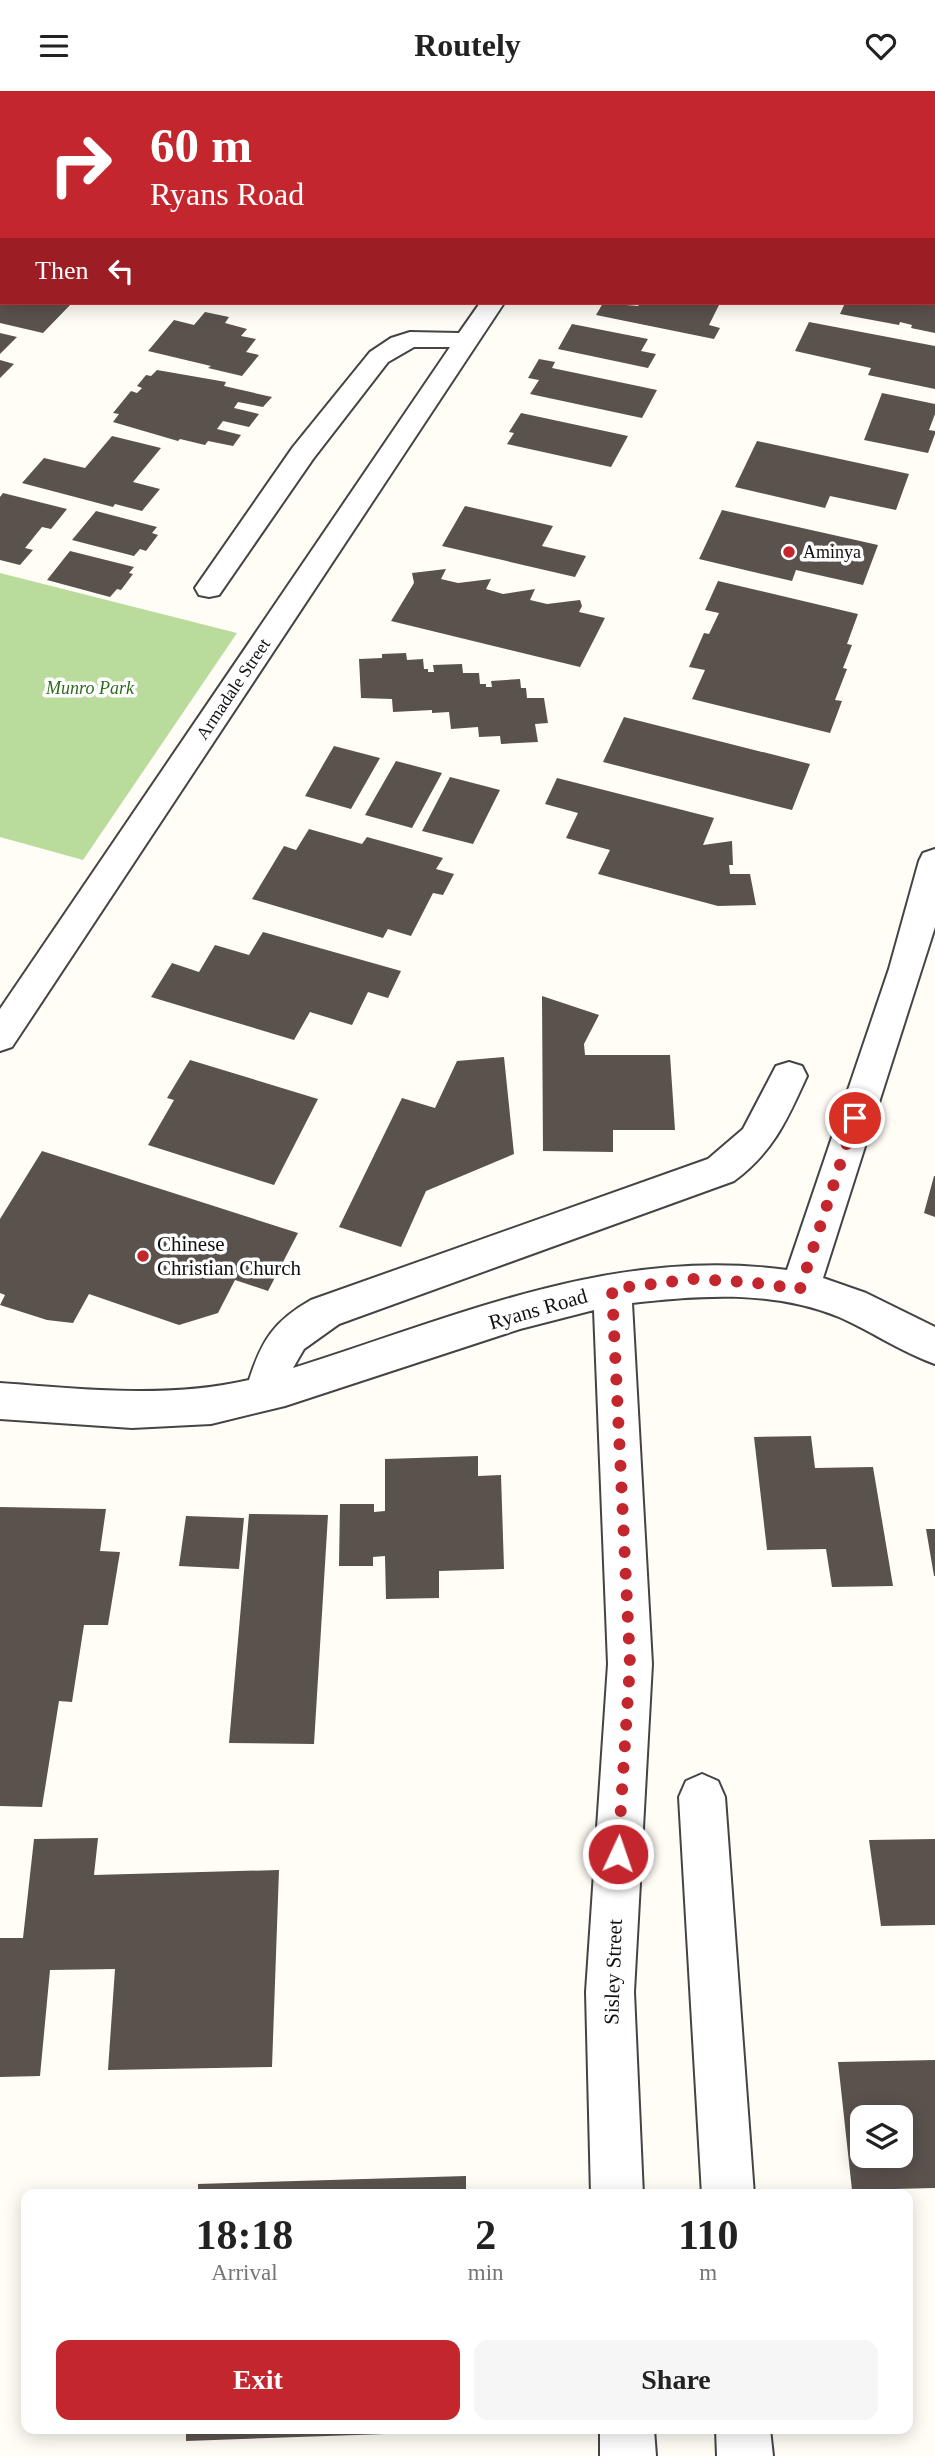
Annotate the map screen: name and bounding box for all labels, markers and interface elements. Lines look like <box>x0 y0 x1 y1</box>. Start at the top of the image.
icon: menu <box>35 27 73 65</box>
text: Routely <box>414 27 521 63</box>
icon: heart <box>862 27 900 65</box>
text: 60 m <box>150 118 252 173</box>
icon: right <box>35 119 126 210</box>
text: Ryans Road <box>150 176 304 212</box>
icon: left <box>102 252 140 290</box>
text: Then <box>35 256 88 285</box>
place label: Aminya <box>803 542 861 562</box>
marker: Aminya <box>781 544 797 560</box>
street label: Armadale Street <box>192 635 274 743</box>
park label: Munro Park <box>45 678 135 698</box>
pin <box>825 1088 885 1148</box>
icon: arrive <box>836 1099 874 1137</box>
place label: Chinese Christian Church <box>157 1232 302 1280</box>
marker: Chinese Christian Church <box>135 1248 151 1264</box>
street label: Ryans Road <box>486 1283 590 1334</box>
position arrow <box>581 1817 655 1891</box>
street label: Sisley Street <box>599 1919 627 2025</box>
map controls <box>850 2105 913 2168</box>
button: layers <box>850 2105 913 2168</box>
text: 18:18 <box>195 2212 293 2258</box>
text: 2 <box>475 2212 496 2258</box>
text: 110 <box>678 2212 739 2258</box>
text: Arrival <box>211 2260 278 2285</box>
text: min <box>468 2260 504 2285</box>
text: m <box>699 2260 717 2285</box>
button: Exit <box>56 2340 460 2420</box>
button: Share <box>474 2340 878 2420</box>

